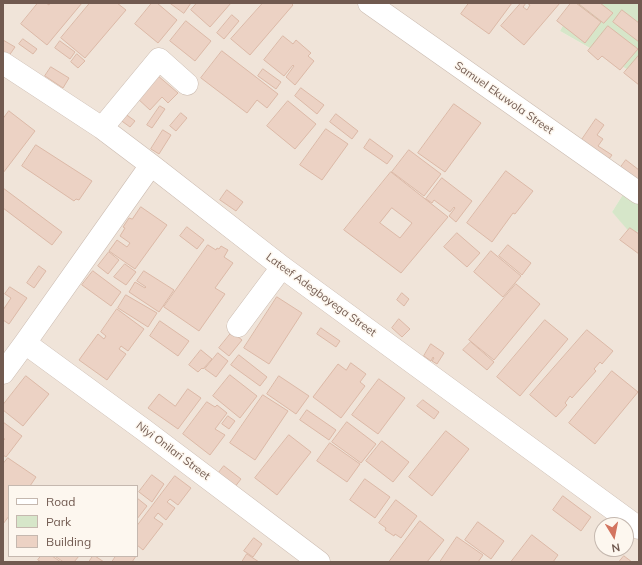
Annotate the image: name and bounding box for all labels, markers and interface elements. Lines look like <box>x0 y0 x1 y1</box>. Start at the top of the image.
street label: Samuel Ekuwola Street <box>452 59 556 137</box>
street label: Lateef Adegboyega Street <box>263 250 379 340</box>
street label: Niyi Onilari Street <box>134 419 212 483</box>
legend <box>8 485 138 557</box>
text: Road <box>46 494 75 509</box>
text: Park <box>46 514 71 529</box>
north arrow <box>594 517 634 557</box>
text: Building <box>46 534 91 549</box>
text: N <box>611 540 621 555</box>

